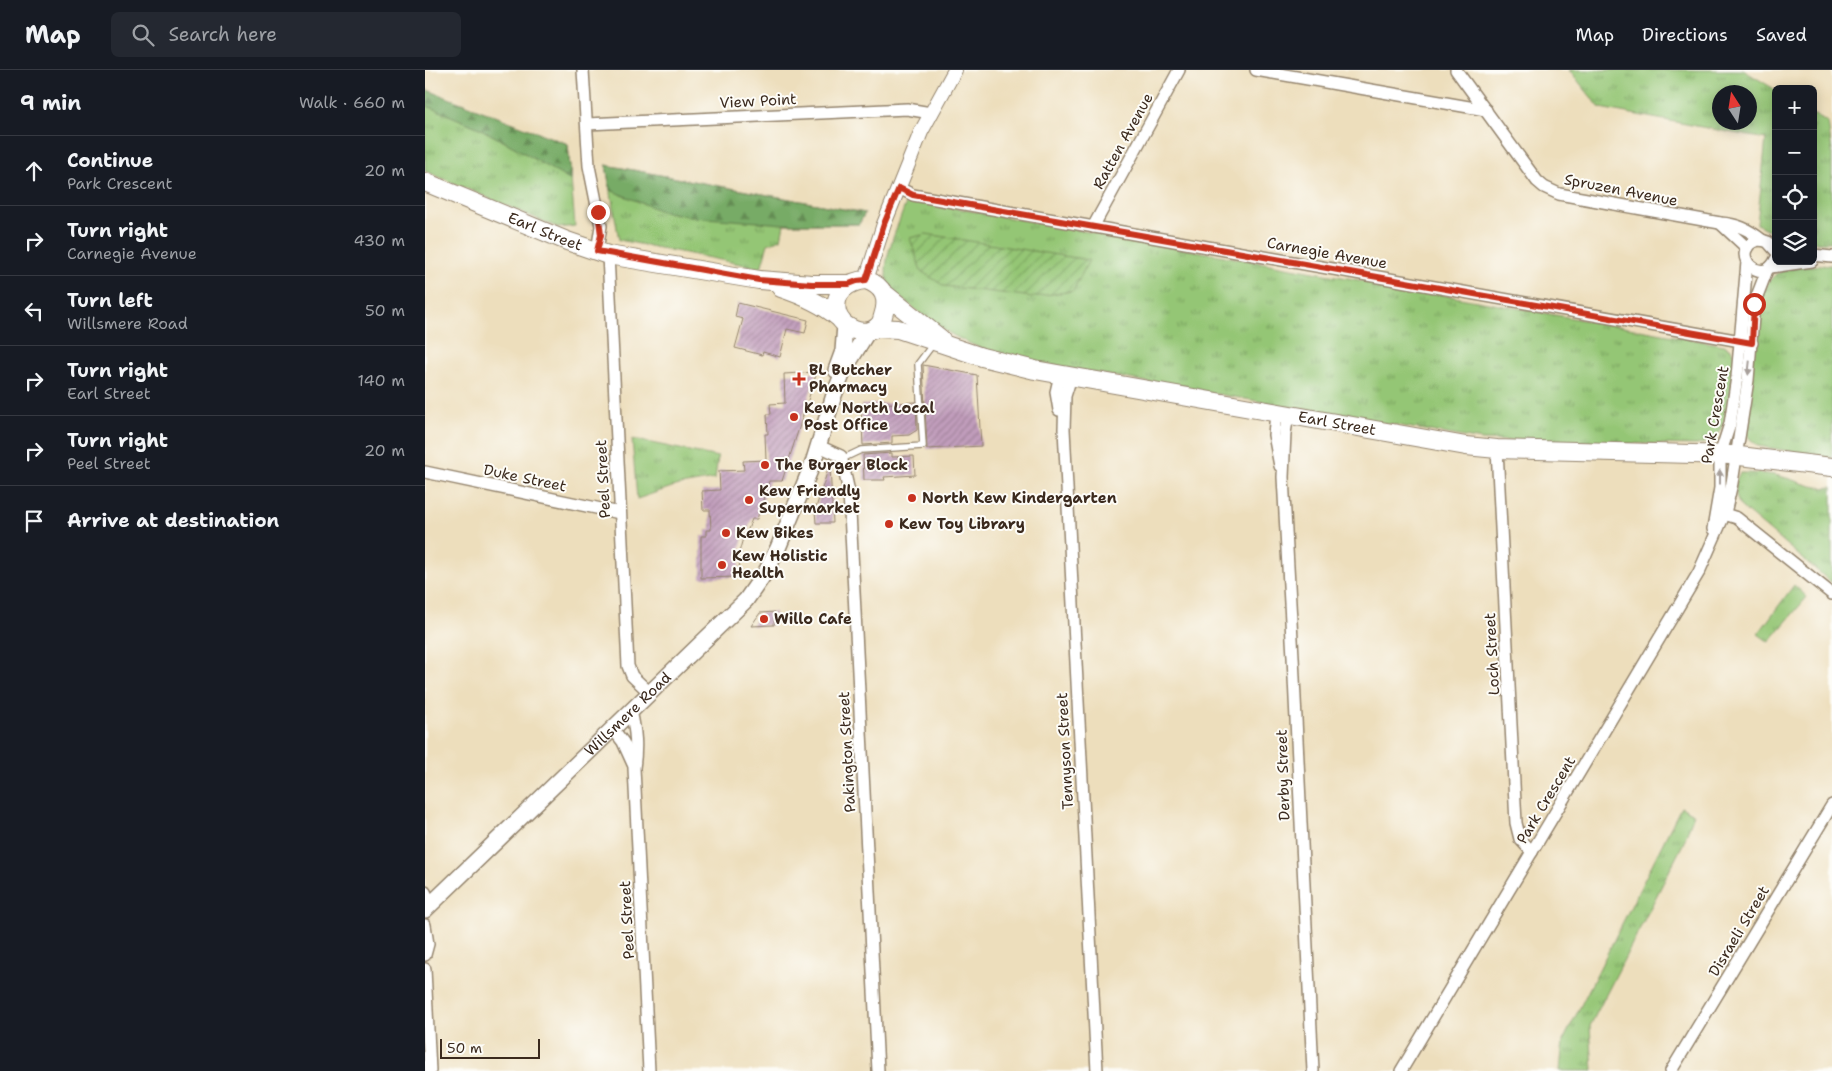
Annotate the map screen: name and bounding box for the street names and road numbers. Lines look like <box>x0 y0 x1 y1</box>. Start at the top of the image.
street label: View Point <box>719 89 797 113</box>
street label: Ratten Avenue <box>1088 89 1158 193</box>
street label: Spruzen Avenue <box>1562 169 1680 211</box>
street label: Earl Street <box>505 208 585 255</box>
street label: Carnegie Avenue <box>1265 233 1389 273</box>
street label: Park Crescent <box>1697 365 1733 465</box>
street label: Earl Street <box>1297 407 1378 440</box>
street label: Peel Street <box>591 439 615 519</box>
street label: Duke Street <box>482 459 568 497</box>
street label: Loch Street <box>1480 612 1504 696</box>
street label: Willsmere Road <box>580 667 676 761</box>
street label: Pakington Street <box>834 691 860 813</box>
street label: Tennyson Street <box>1052 692 1078 810</box>
street label: Derby Street <box>1271 729 1295 821</box>
street label: Park Crescent <box>1512 752 1580 848</box>
street label: Peel Street <box>615 880 639 960</box>
street label: Disraeli Street <box>1704 882 1774 980</box>

